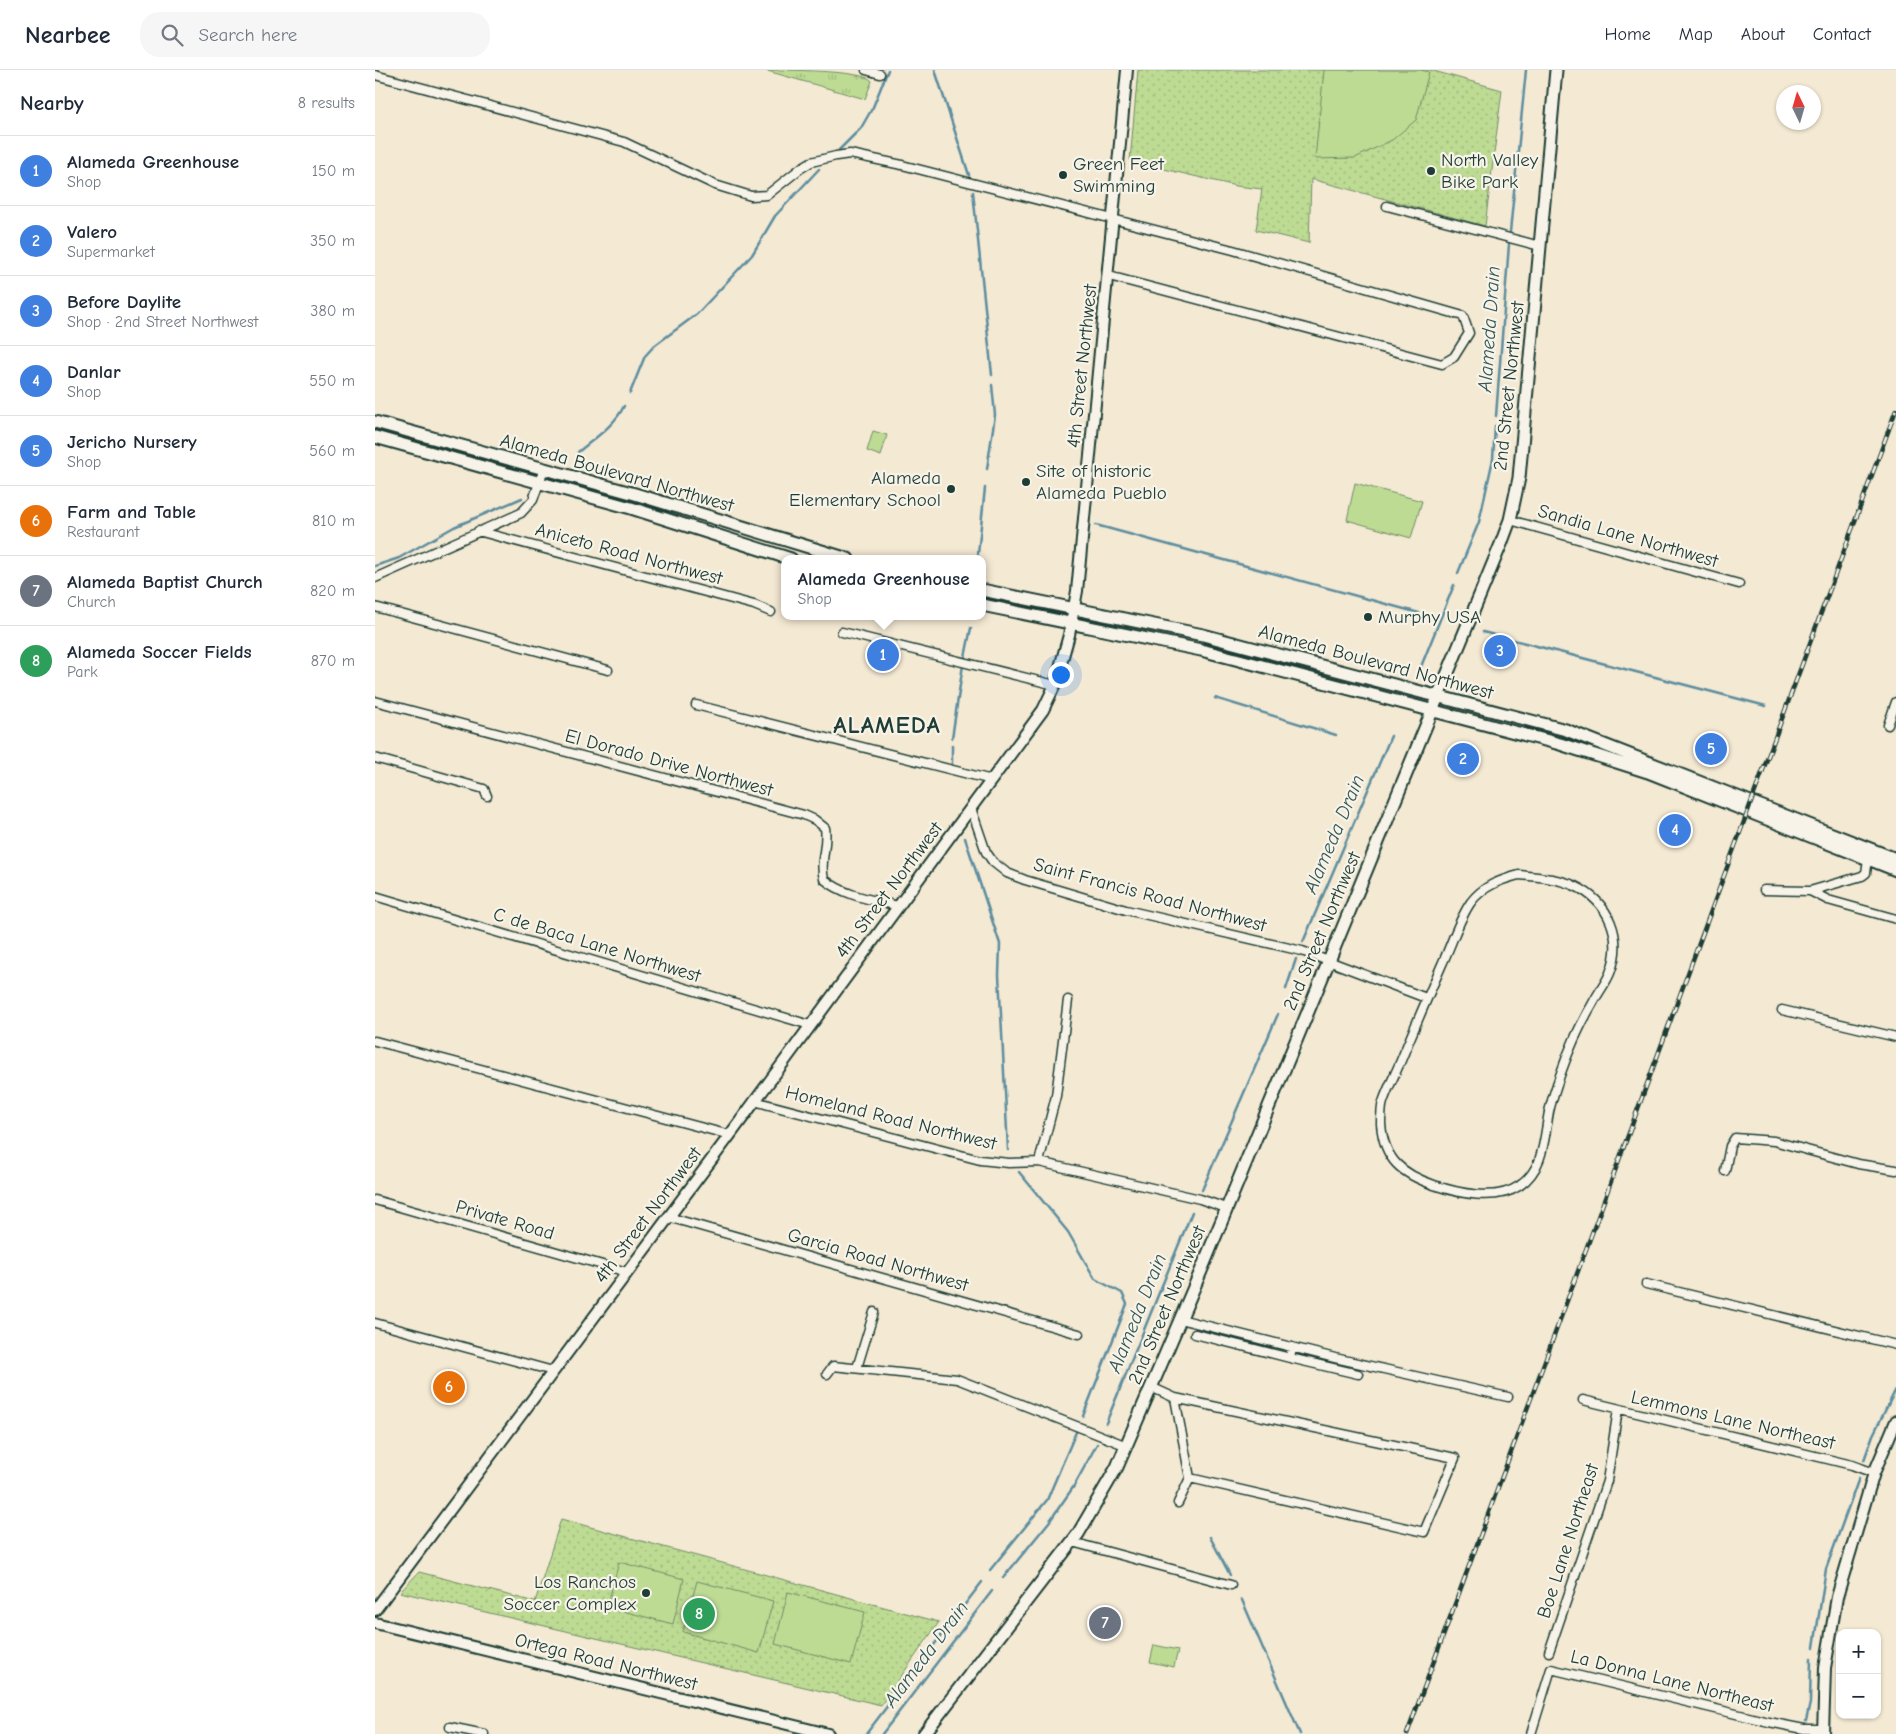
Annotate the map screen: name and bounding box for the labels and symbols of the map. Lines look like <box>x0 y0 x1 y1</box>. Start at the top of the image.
north arrow <box>1776 85 1821 130</box>
place label: North Valley Bike Park <box>1441 149 1539 193</box>
place label: Green Feet Swimming <box>1073 153 1165 197</box>
marker: North Valley Bike Park <box>1425 165 1437 177</box>
marker: Green Feet Swimming <box>1057 169 1069 181</box>
water label: Alameda Drain <box>1473 265 1505 394</box>
street label: 4th Street Northwest <box>1062 282 1102 449</box>
street label: 2nd Street Northwest <box>1489 300 1529 472</box>
street label: Alameda Boulevard Northwest <box>498 429 737 517</box>
place label: Site of historic Alameda Pueblo <box>1036 460 1167 504</box>
place label: Alameda Elementary School <box>789 467 941 511</box>
marker: Site of historic Alameda Pueblo <box>1020 476 1032 488</box>
marker: Alameda Elementary School <box>945 483 957 495</box>
street label: Sandia Lane Northwest <box>1535 500 1721 572</box>
street label: Aniceto Road Northwest <box>533 518 725 590</box>
place label: Murphy USA <box>1378 606 1481 628</box>
marker: Murphy USA <box>1362 611 1374 623</box>
street label: Alameda Boulevard Northwest <box>1256 620 1496 704</box>
pin: 3 <box>1484 632 1516 670</box>
pin: 1 <box>867 636 899 674</box>
your location <box>1048 662 1074 688</box>
district label: ALAMEDA <box>833 711 941 739</box>
street label: El Dorado Drive Northwest <box>563 725 776 801</box>
pin: 5 <box>1695 730 1727 768</box>
pin: 2 <box>1447 740 1479 778</box>
water label: Alameda Drain <box>1298 771 1369 898</box>
pin: 4 <box>1659 811 1691 849</box>
street label: 4th Street Northwest <box>831 817 948 962</box>
street label: 2nd Street Northwest <box>1279 848 1366 1014</box>
street label: Saint Francis Road Northwest <box>1031 853 1269 937</box>
street label: C de Baca Lane Northwest <box>491 903 704 987</box>
street label: Homeland Road Northwest <box>783 1081 999 1155</box>
street label: 4th Street Northwest <box>590 1142 707 1287</box>
street label: Private Road <box>453 1195 557 1245</box>
street label: 2nd Street Northwest <box>1124 1222 1211 1388</box>
street label: Garcia Road Northwest <box>785 1224 971 1296</box>
water label: Alameda Drain <box>1102 1250 1171 1377</box>
pin: 6 <box>433 1368 465 1406</box>
street label: Lemmons Lane Northeast <box>1629 1386 1838 1454</box>
street label: Boe Lane Northeast <box>1533 1460 1604 1621</box>
place label: Los Ranchos Soccer Complex <box>504 1571 637 1615</box>
marker: Los Ranchos Soccer Complex <box>640 1587 652 1599</box>
pin: 8 <box>683 1595 715 1633</box>
water label: Alameda Drain <box>878 1597 973 1712</box>
pin: 7 <box>1089 1604 1121 1642</box>
street label: Ortega Road Northwest <box>512 1629 700 1695</box>
street label: La Donna Lane Northeast <box>1568 1645 1776 1717</box>

